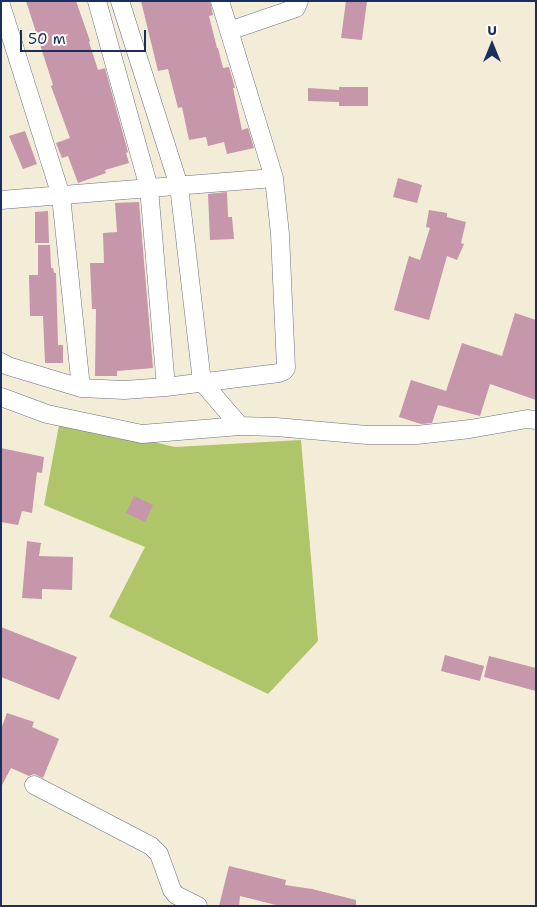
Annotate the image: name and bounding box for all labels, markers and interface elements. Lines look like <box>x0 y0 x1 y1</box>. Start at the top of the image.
scale bar <box>22 20 149 52</box>
north arrow <box>467 20 517 70</box>
text: U <box>487 21 497 39</box>
text: 50 m <box>28 29 66 49</box>

